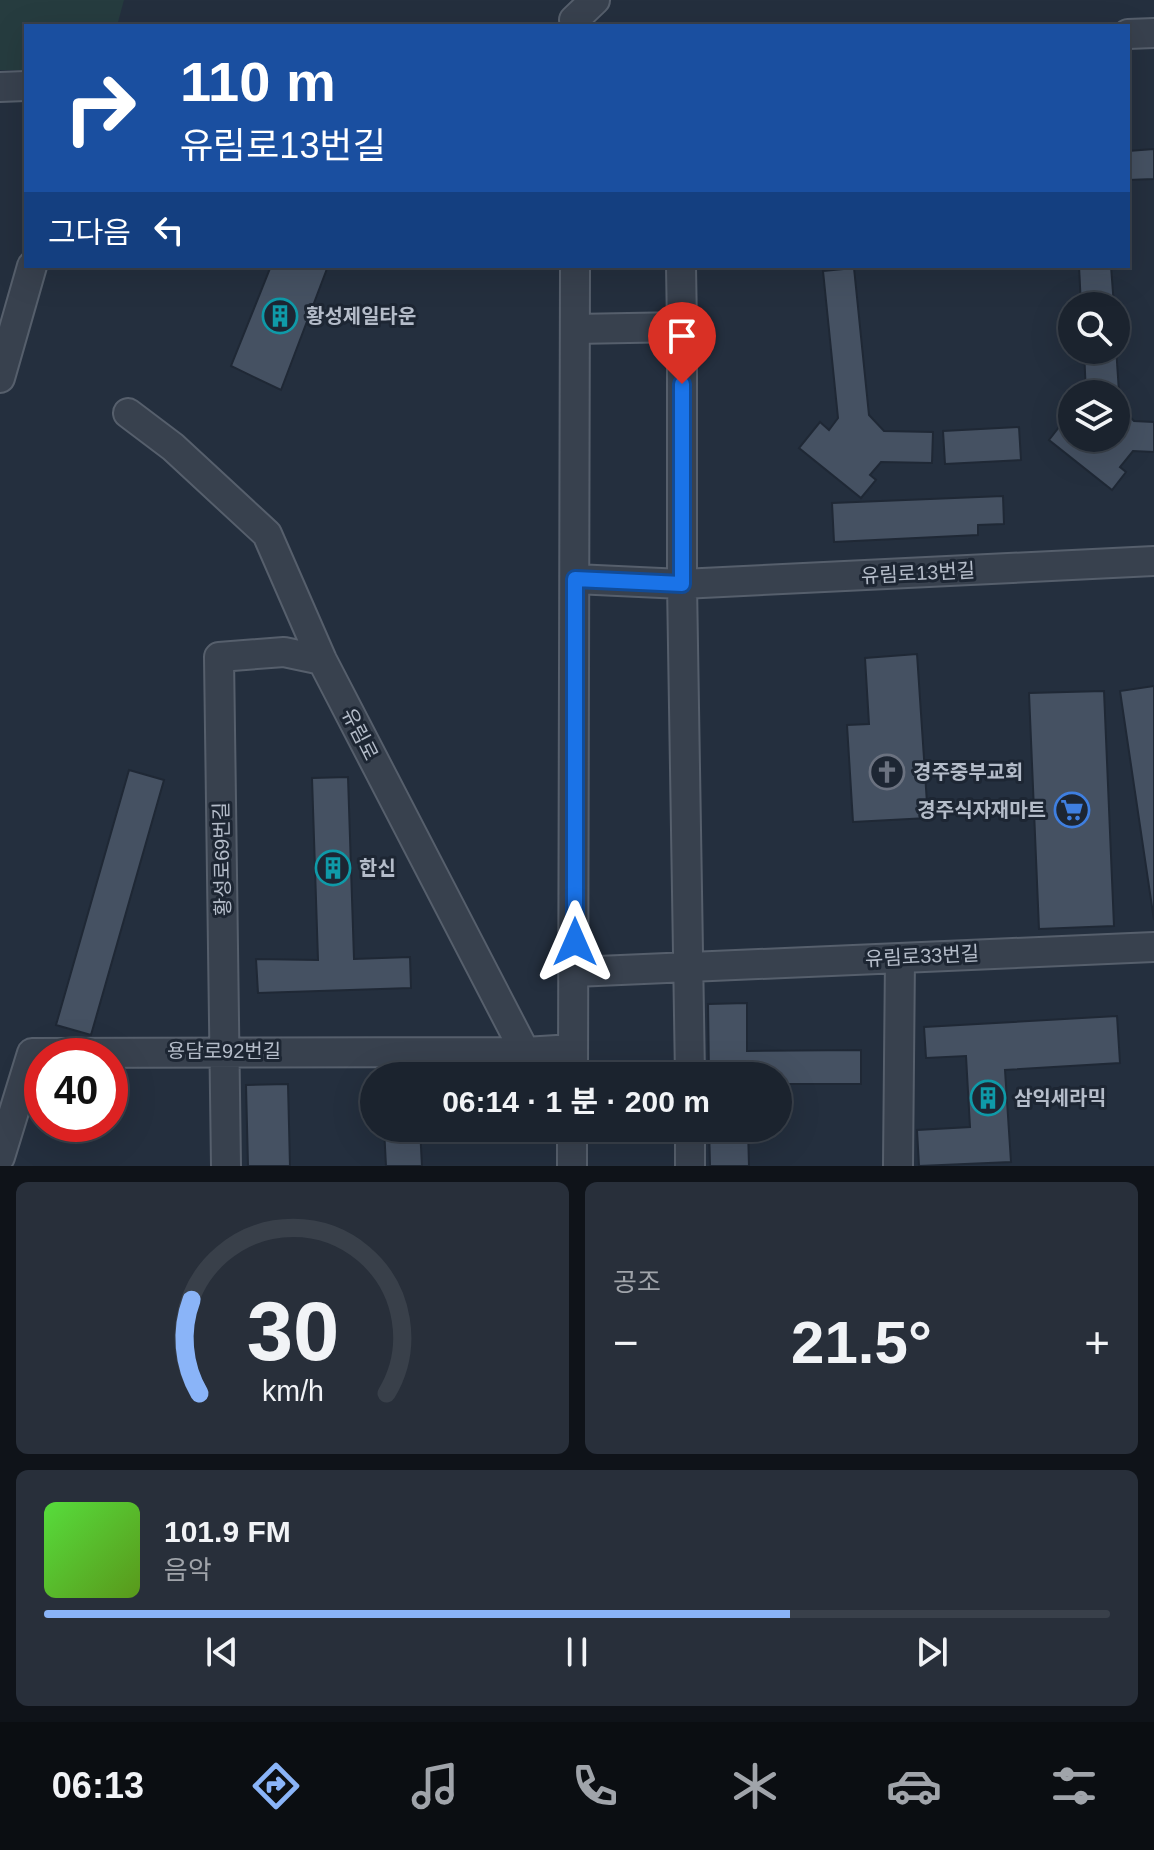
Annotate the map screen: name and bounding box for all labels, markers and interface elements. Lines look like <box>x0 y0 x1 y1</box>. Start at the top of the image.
text: 110 m <box>180 50 336 113</box>
icon: right <box>48 56 152 160</box>
text: 유림로13번길 <box>180 125 386 166</box>
icon: left <box>147 208 191 252</box>
text: 그다음 <box>48 216 131 249</box>
map controls <box>1058 292 1130 452</box>
button: search <box>1058 292 1130 364</box>
building icon: 황성제일타운 <box>261 297 299 335</box>
pin <box>648 302 716 384</box>
place label: 황성제일타운 <box>306 305 416 327</box>
icon: arrive <box>660 314 704 358</box>
button: layers <box>1058 380 1130 452</box>
street label: 유림로13번길 <box>860 559 976 587</box>
street label: 유림로 <box>338 704 382 764</box>
church icon: 경주중부교회 <box>868 753 906 791</box>
place label: 경주중부교회 <box>913 761 1023 783</box>
supermarket icon: 경주식자재마트 <box>1053 791 1091 829</box>
place label: 경주식자재마트 <box>917 799 1046 821</box>
street label: 황성로69번길 <box>210 802 234 916</box>
building icon: 한신 <box>314 849 352 887</box>
place label: 한신 <box>359 857 396 879</box>
position arrow <box>533 900 617 984</box>
street label: 유림로33번길 <box>864 942 980 970</box>
speed limit sign: 40 <box>24 1038 128 1142</box>
street label: 용담로92번길 <box>167 1040 281 1062</box>
building icon: 삼익세라믹 <box>969 1079 1007 1117</box>
text: 06:14 · 1 분 · 200 m <box>442 1085 710 1118</box>
place label: 삼익세라믹 <box>1014 1087 1106 1109</box>
text: 공조 <box>613 1267 661 1297</box>
text: 30 <box>246 1285 339 1378</box>
text: 21.5° <box>791 1309 932 1376</box>
text: − <box>613 1318 639 1367</box>
text: + <box>1084 1318 1110 1367</box>
text: km/h <box>262 1375 323 1407</box>
text: 101.9 FM <box>164 1515 291 1548</box>
text: 음악 <box>164 1555 212 1585</box>
icon: previous <box>200 1630 244 1674</box>
icon: pause <box>555 1630 599 1674</box>
icon: next <box>910 1630 954 1674</box>
icon: directions <box>248 1758 304 1814</box>
icon: music <box>407 1758 463 1814</box>
icon: phone <box>567 1758 623 1814</box>
icon: climate <box>727 1758 783 1814</box>
icon: car <box>886 1758 942 1814</box>
icon: filters <box>1046 1758 1102 1814</box>
text: 06:13 <box>52 1765 144 1806</box>

